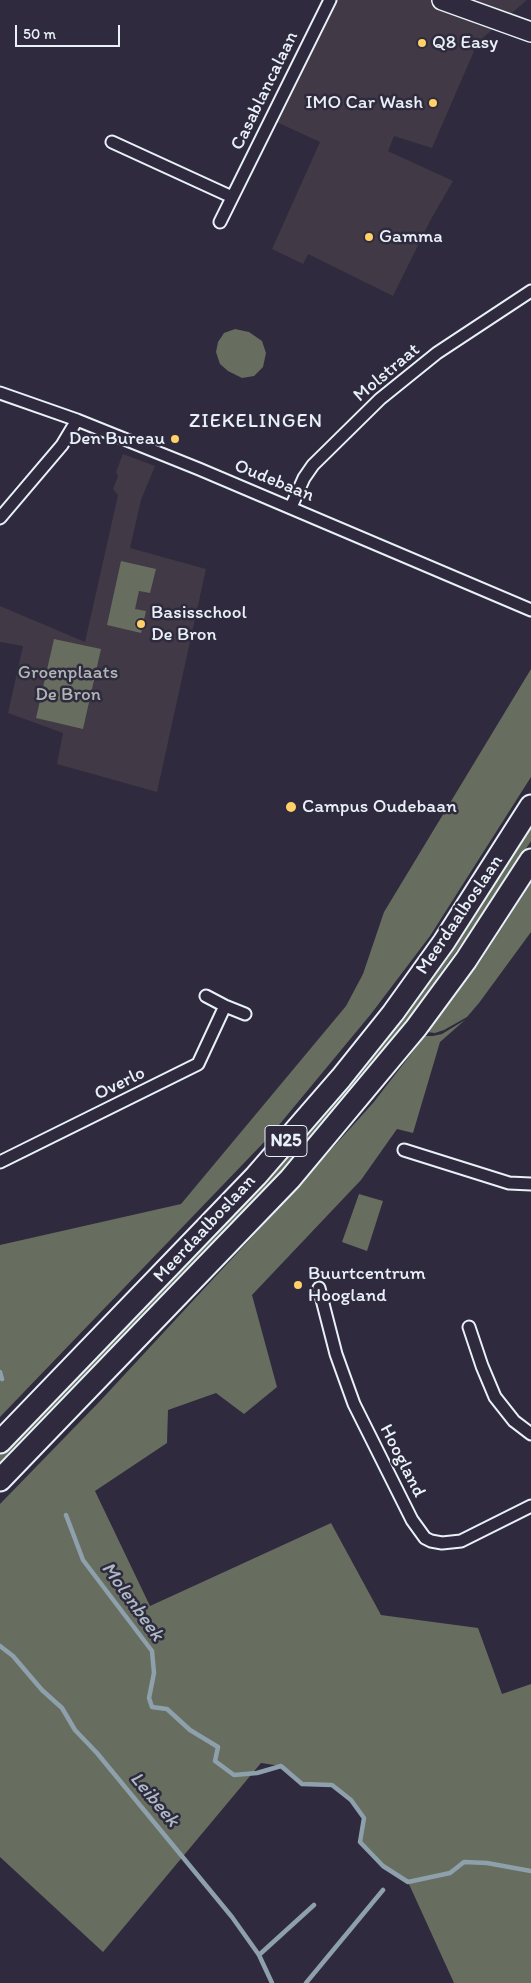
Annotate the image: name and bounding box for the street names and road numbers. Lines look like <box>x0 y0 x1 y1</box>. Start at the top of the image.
street label: Casablancalaan <box>226 28 304 154</box>
street label: Molstraat <box>349 339 425 407</box>
street label: Oudebaan <box>231 455 317 507</box>
street label: Meerdaalboslaan <box>411 851 509 979</box>
street label: Overlo <box>91 1062 149 1106</box>
road number: N25 <box>265 1126 307 1156</box>
street label: Meerdaalboslaan <box>149 1170 261 1288</box>
street label: Hoogland <box>374 1421 430 1501</box>

